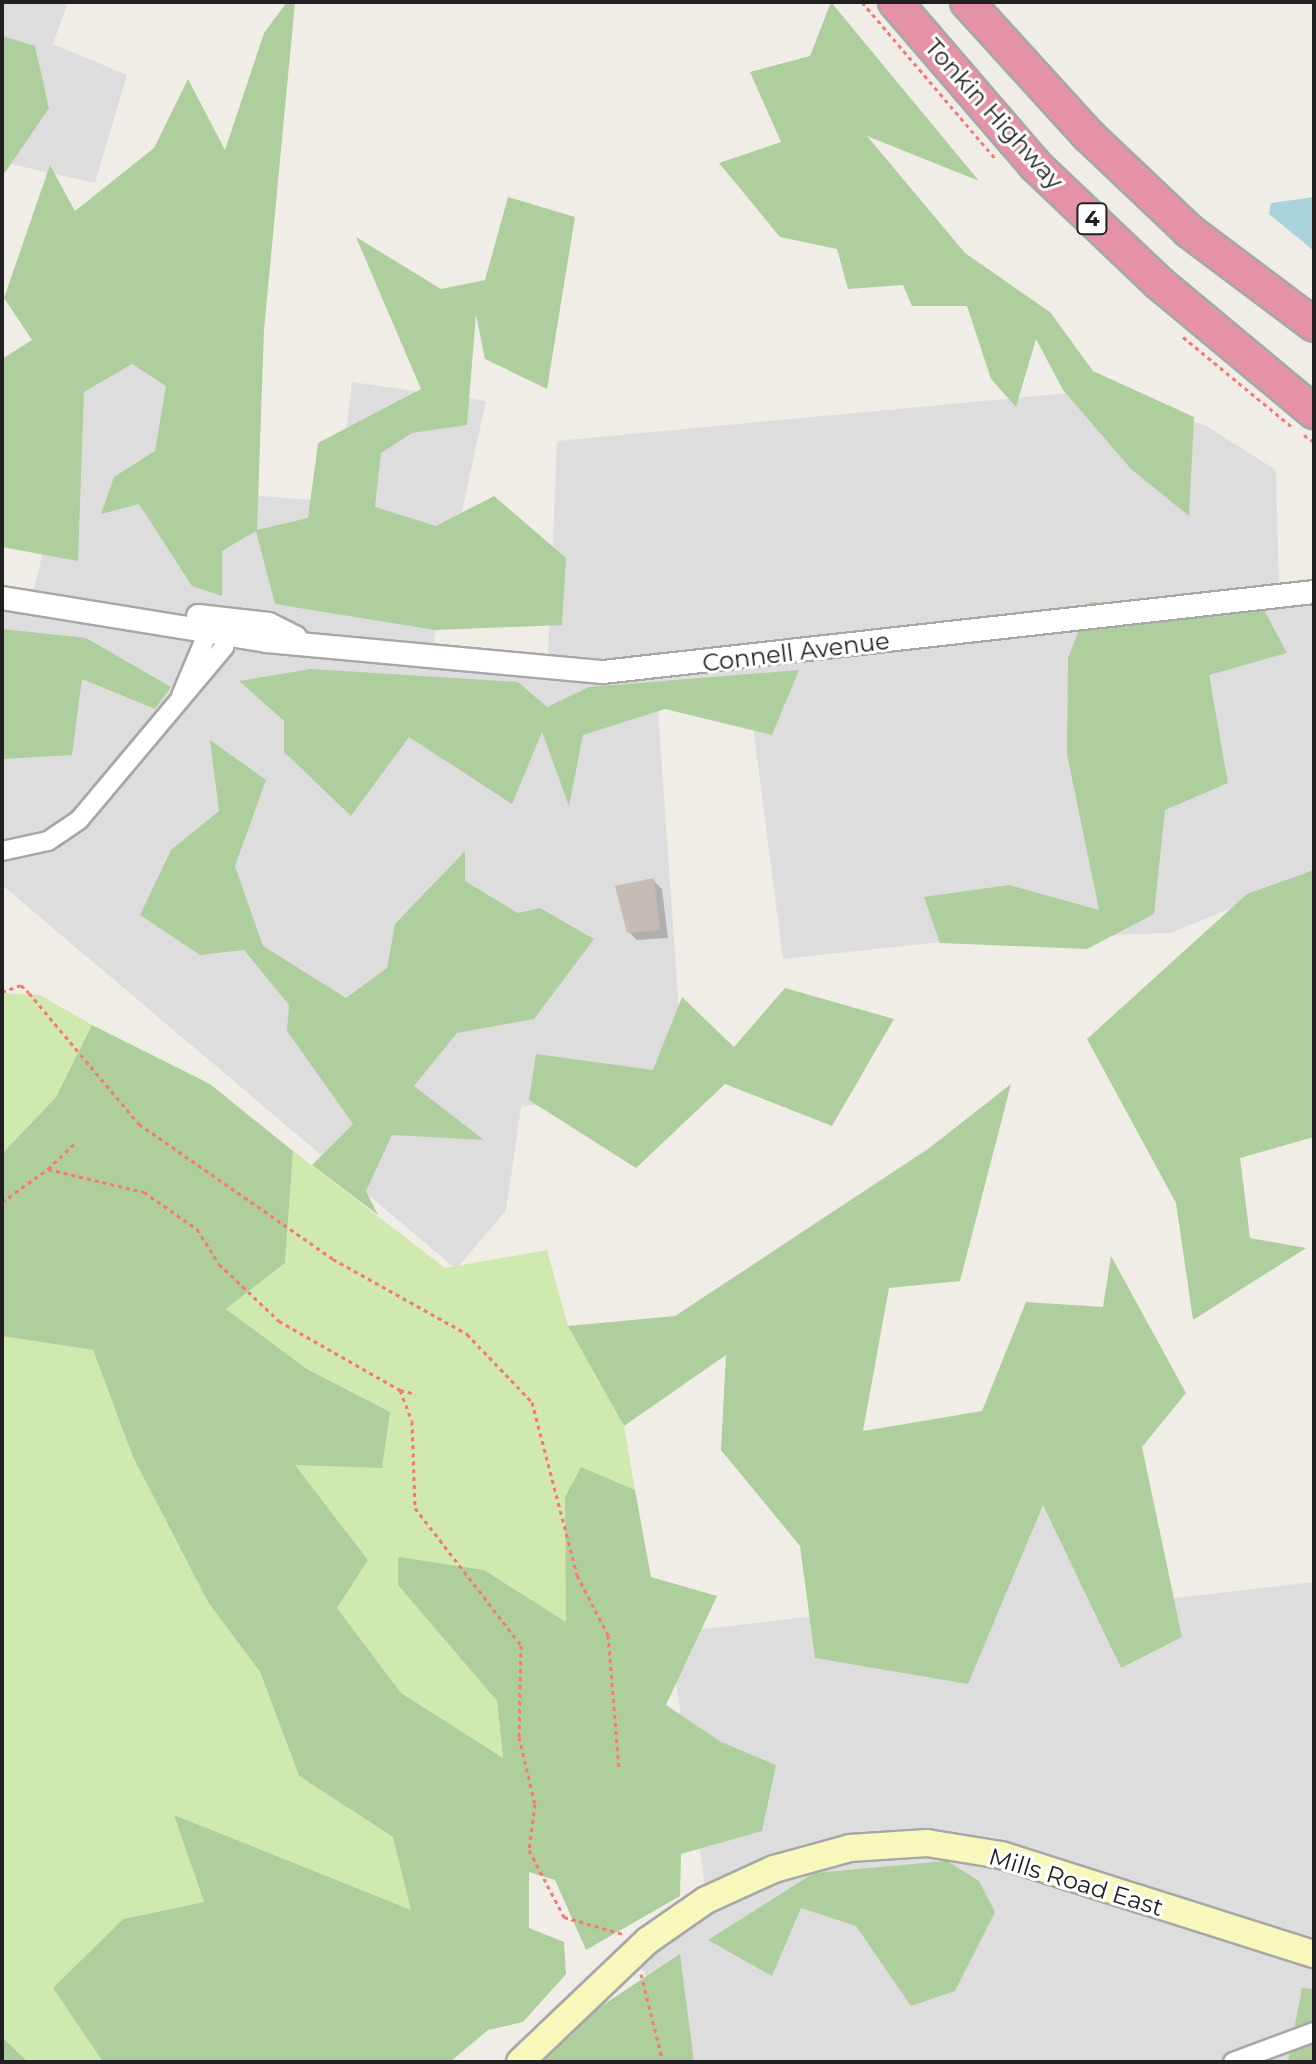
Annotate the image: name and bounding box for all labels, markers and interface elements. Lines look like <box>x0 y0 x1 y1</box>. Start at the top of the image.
street label: Tonkin Highway <box>919 33 1069 195</box>
road number: 4 <box>1076 201 1108 237</box>
street label: Connell Avenue <box>701 626 891 678</box>
street label: Mills Road East <box>985 1842 1167 1922</box>

